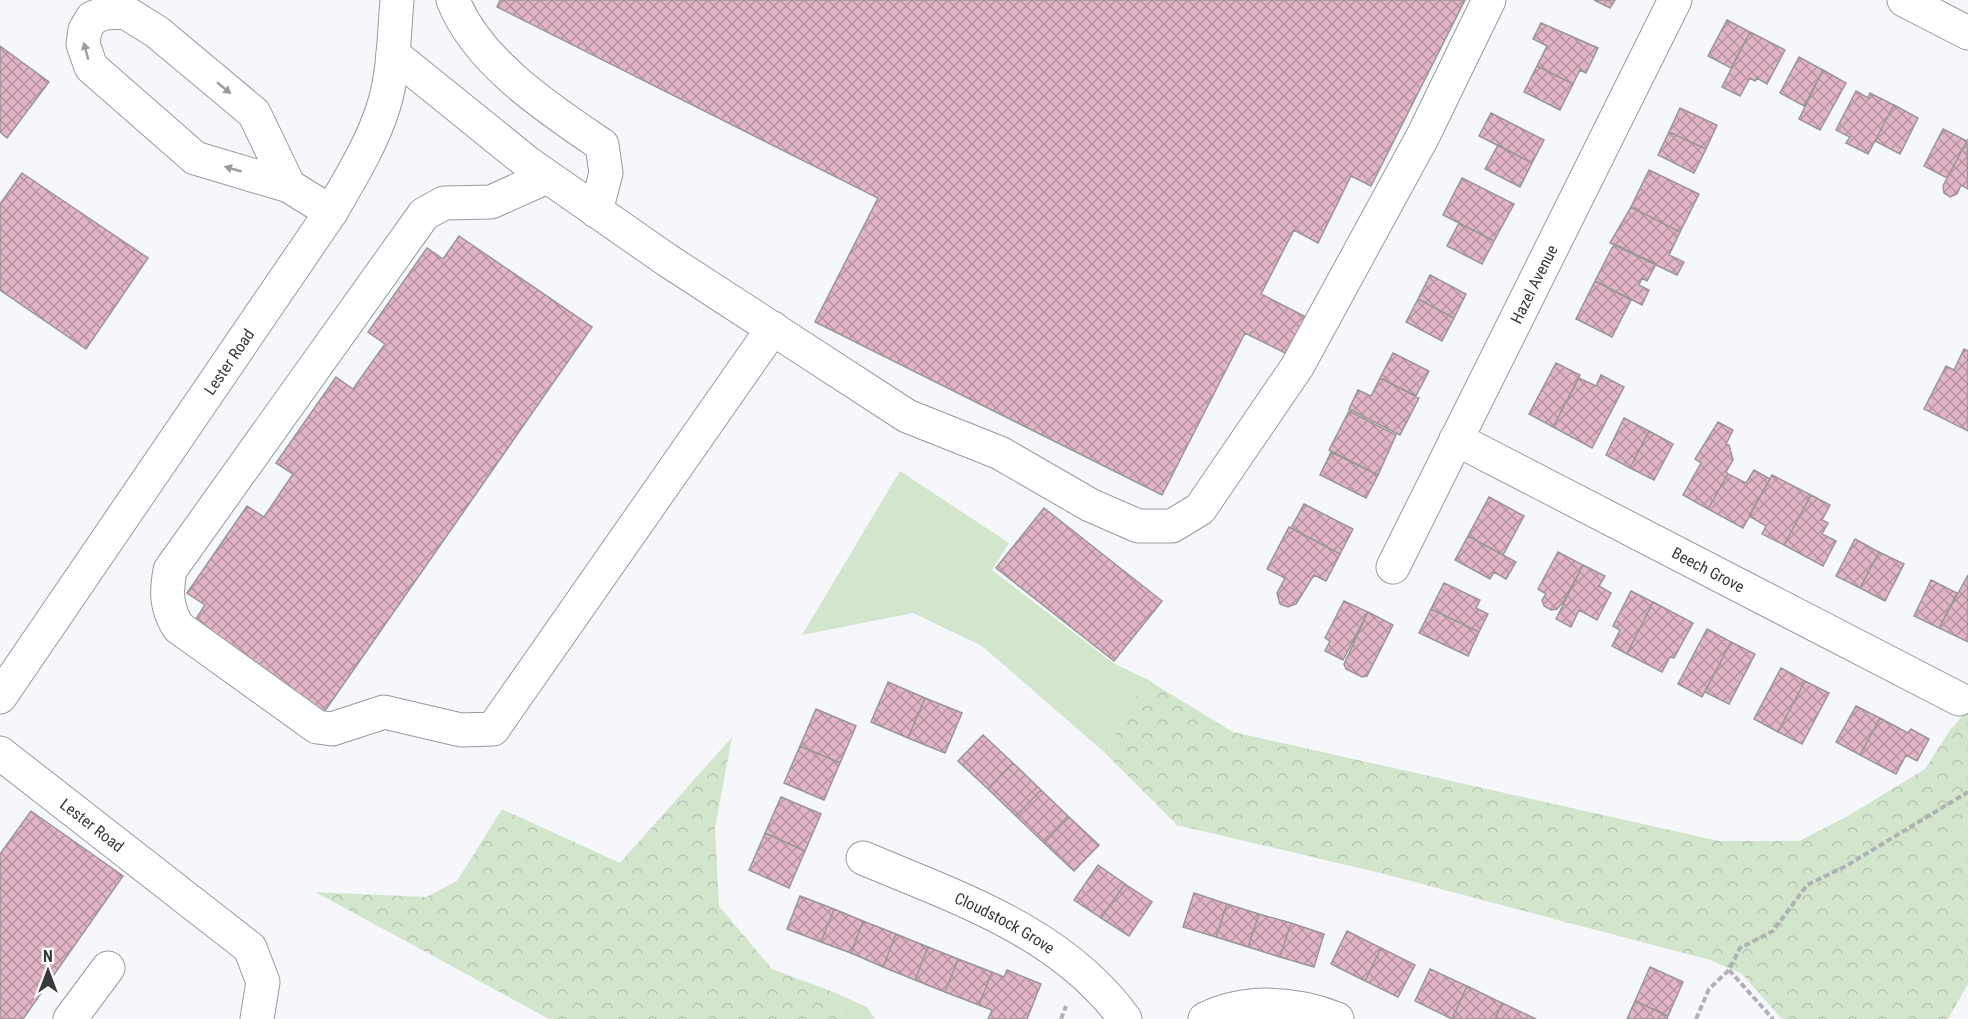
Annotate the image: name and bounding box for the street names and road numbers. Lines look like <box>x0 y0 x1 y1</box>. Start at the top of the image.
street label: Hazel Avenue <box>1506 242 1561 327</box>
street label: Lester Road <box>200 325 258 398</box>
street label: Beech Grove <box>1669 543 1748 596</box>
street label: Lester Road <box>57 794 128 856</box>
street label: Cloudstock Grove <box>952 888 1059 957</box>

